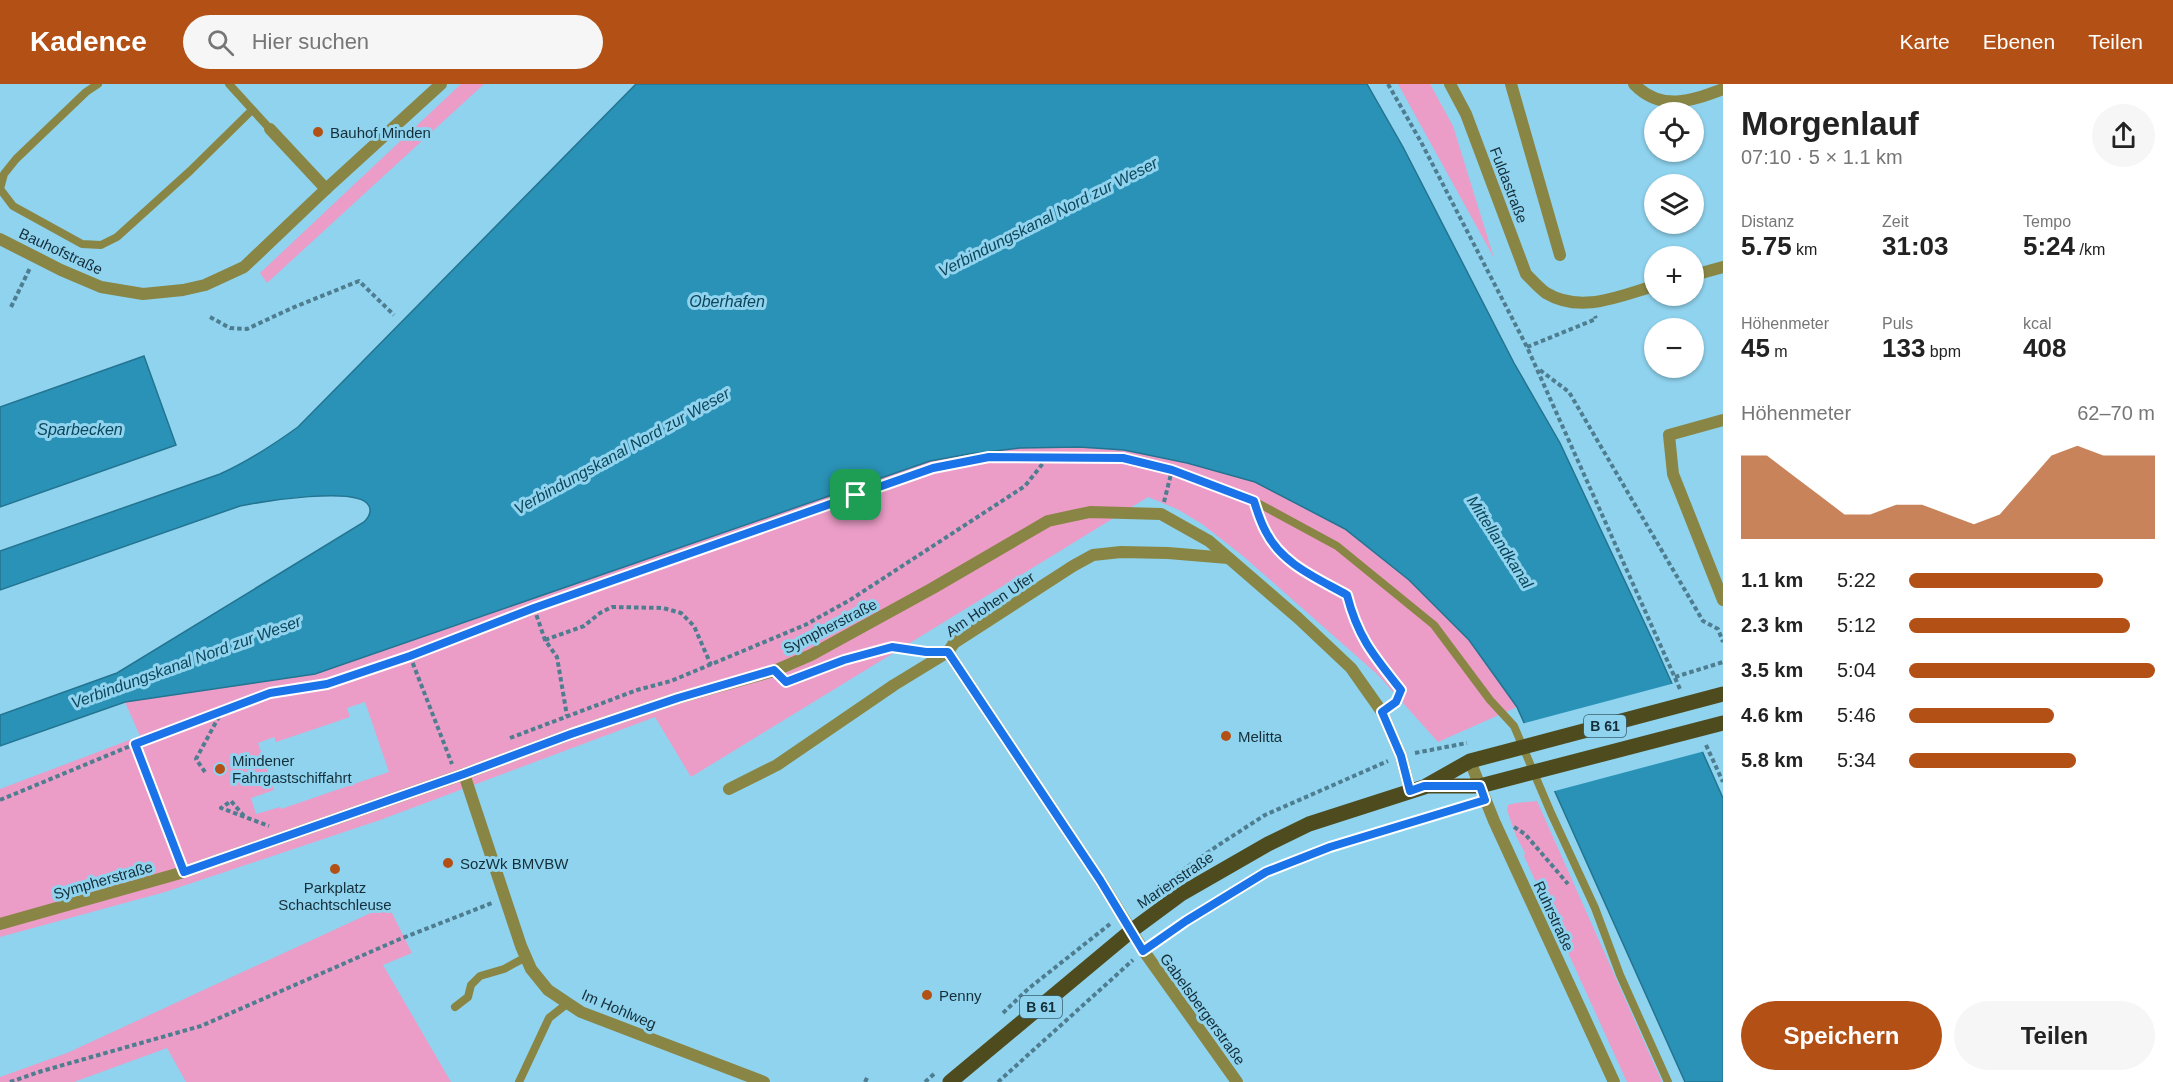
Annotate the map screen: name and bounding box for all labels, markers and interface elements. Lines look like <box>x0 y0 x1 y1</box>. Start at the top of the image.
search box <box>183 15 603 69</box>
text: Kadence <box>30 26 147 57</box>
icon: search <box>204 26 237 59</box>
text: Hier suchen <box>252 29 369 54</box>
text: Karte <box>1900 30 1950 53</box>
text: Ebenen <box>1983 30 2055 53</box>
text: Teilen <box>2088 30 2143 53</box>
map controls <box>1644 102 1704 378</box>
button: locate <box>1644 102 1704 162</box>
button: share <box>2092 104 2155 167</box>
text: Morgenlauf <box>1741 105 1919 142</box>
place label: Bauhof Minden <box>330 124 431 141</box>
marker: Bauhof Minden <box>311 125 325 139</box>
street label: Fuldastraße <box>1487 145 1531 225</box>
text: 07:10 · 5 × 1.1 km <box>1741 146 1903 168</box>
water label: Verbindungskanal Nord zur Weser <box>936 154 1161 280</box>
button: layers <box>1644 174 1704 234</box>
text: Distanz <box>1741 213 1794 230</box>
text: Zeit <box>1882 213 1909 230</box>
text: Tempo <box>2023 213 2071 230</box>
street label: Bauhofstraße <box>17 224 105 278</box>
text: 5.75 <box>1741 231 1792 261</box>
text: 31:03 <box>1882 231 1949 261</box>
text: 5:24 <box>2023 231 2075 261</box>
text: km <box>1792 241 1817 258</box>
text: /km <box>2075 241 2105 258</box>
button: + <box>1644 246 1704 306</box>
water label: Oberhafen <box>689 293 765 310</box>
text: Höhenmeter <box>1741 315 1829 332</box>
text: Puls <box>1882 315 1913 332</box>
text: kcal <box>2023 315 2051 332</box>
button: − <box>1644 318 1704 378</box>
text: 45 <box>1741 333 1770 363</box>
text: 133 <box>1882 333 1925 363</box>
text: 408 <box>2023 333 2066 363</box>
text: m <box>1770 343 1788 360</box>
text: bpm <box>1925 343 1961 360</box>
water label: Verbindungskanal Nord zur Weser <box>511 384 733 518</box>
text: Höhenmeter <box>1741 402 1851 424</box>
text: 62–70 m <box>2077 402 2155 424</box>
water label: Sparbecken <box>37 421 123 438</box>
pin <box>830 469 881 520</box>
icon: arrive <box>839 478 872 511</box>
water label: Mittellandkanal <box>1464 493 1536 592</box>
street label: Am Hohen Ufer <box>942 568 1038 640</box>
text: 1.1 km <box>1741 569 1803 591</box>
text: 5:22 <box>1837 569 1876 591</box>
street label: Sympherstraße <box>780 595 880 657</box>
water label: Verbindungskanal Nord zur Weser <box>69 612 304 712</box>
text: 2.3 km <box>1741 614 1803 636</box>
text: 5:12 <box>1837 614 1876 636</box>
text: 3.5 km <box>1741 659 1803 681</box>
text: 5:04 <box>1837 659 1876 681</box>
text: 4.6 km <box>1741 704 1803 726</box>
text: 5:46 <box>1837 704 1876 726</box>
road number: B 61 <box>1584 715 1626 737</box>
place label: Melitta <box>1238 728 1283 745</box>
marker: Melitta <box>1219 729 1233 743</box>
text: 5.8 km <box>1741 749 1803 771</box>
text: 5:34 <box>1837 749 1876 771</box>
place label: Mindener Fahrgastschiffahrt <box>232 752 353 786</box>
marker: Mindener Fahrgastschiffahrt <box>213 762 227 776</box>
street label: Marienstraße <box>1134 848 1216 912</box>
place label: SozWk BMVBW <box>460 855 569 872</box>
marker: SozWk BMVBW <box>441 856 455 870</box>
street label: Sympherstraße <box>51 858 155 902</box>
marker: Parkplatz Schachtschleuse <box>328 862 342 876</box>
street label: Ruhrstraße <box>1530 878 1578 954</box>
place label: Parkplatz Schachtschleuse <box>278 879 392 913</box>
street label: Gabelsbergerstraße <box>1157 950 1249 1068</box>
street label: Im Hohlweg <box>579 986 659 1032</box>
place label: Penny <box>939 987 982 1004</box>
marker: Penny <box>920 988 934 1002</box>
road number: B 61 <box>1020 996 1062 1018</box>
button: Speichern <box>1741 1001 1942 1070</box>
button: Teilen <box>1954 1001 2155 1070</box>

